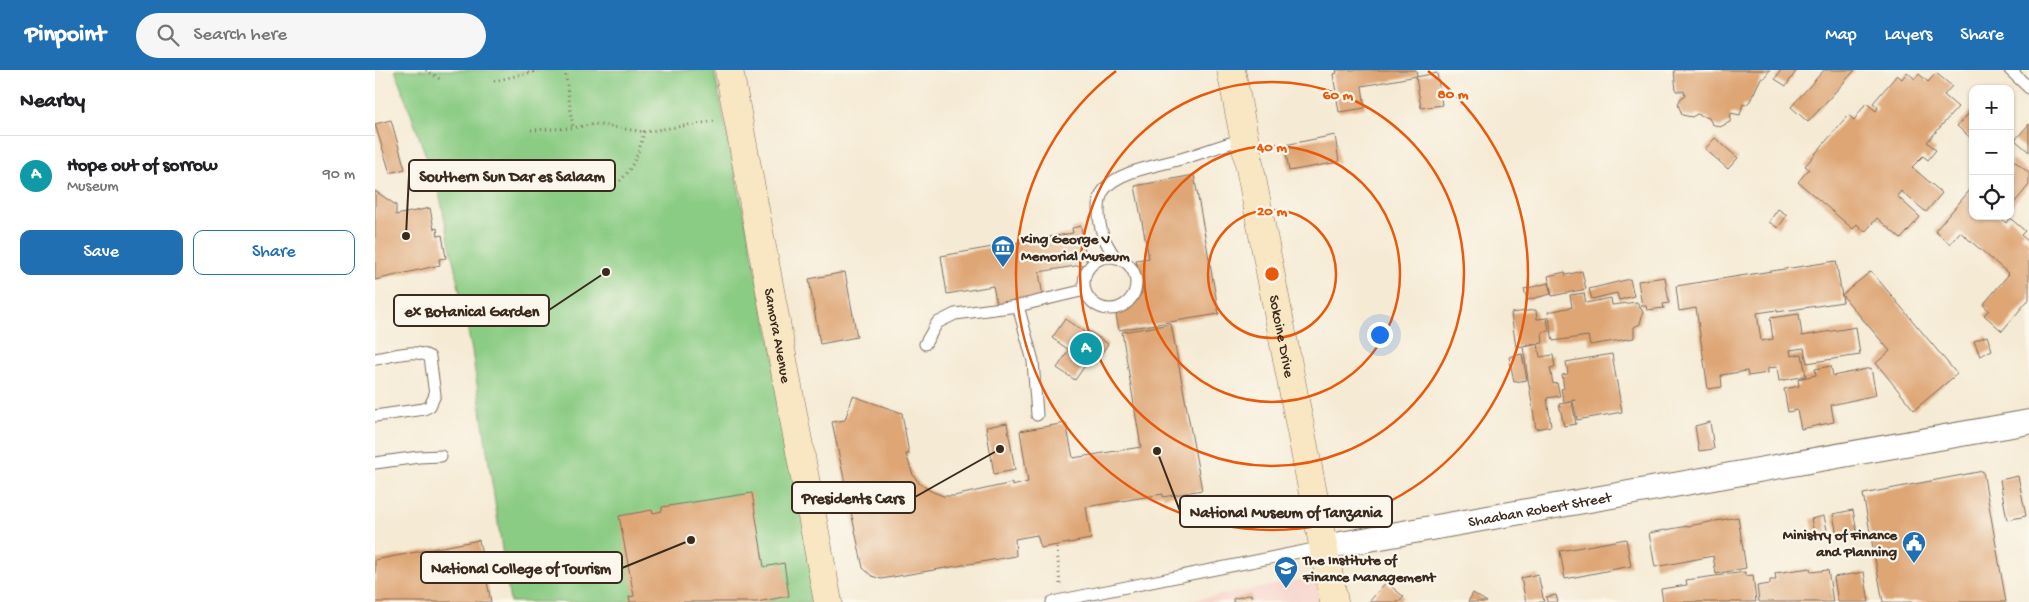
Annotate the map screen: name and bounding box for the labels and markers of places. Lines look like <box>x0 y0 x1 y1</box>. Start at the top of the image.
callout: Southern Sun Dar es Salaam <box>409 160 615 191</box>
place label: King George V Memorial Museum <box>1020 231 1130 266</box>
museum icon: King George V Memorial Museum <box>990 234 1016 268</box>
centre of rings <box>1263 265 1281 283</box>
callout: ex Botanical Garden <box>394 295 549 326</box>
pin: A <box>1070 330 1102 368</box>
callout: Presidents Cars <box>792 482 915 513</box>
callout: National Museum of Tanzania <box>1180 496 1392 527</box>
place label: Ministry of Finance and Planning <box>1783 527 1898 562</box>
public building icon: Ministry of Finance and Planning <box>1901 530 1927 564</box>
callout: National College of Tourism <box>421 552 622 583</box>
place label: The Institute of Finance Management <box>1302 552 1437 587</box>
school or university icon: The Institute of Finance Management <box>1273 555 1299 589</box>

